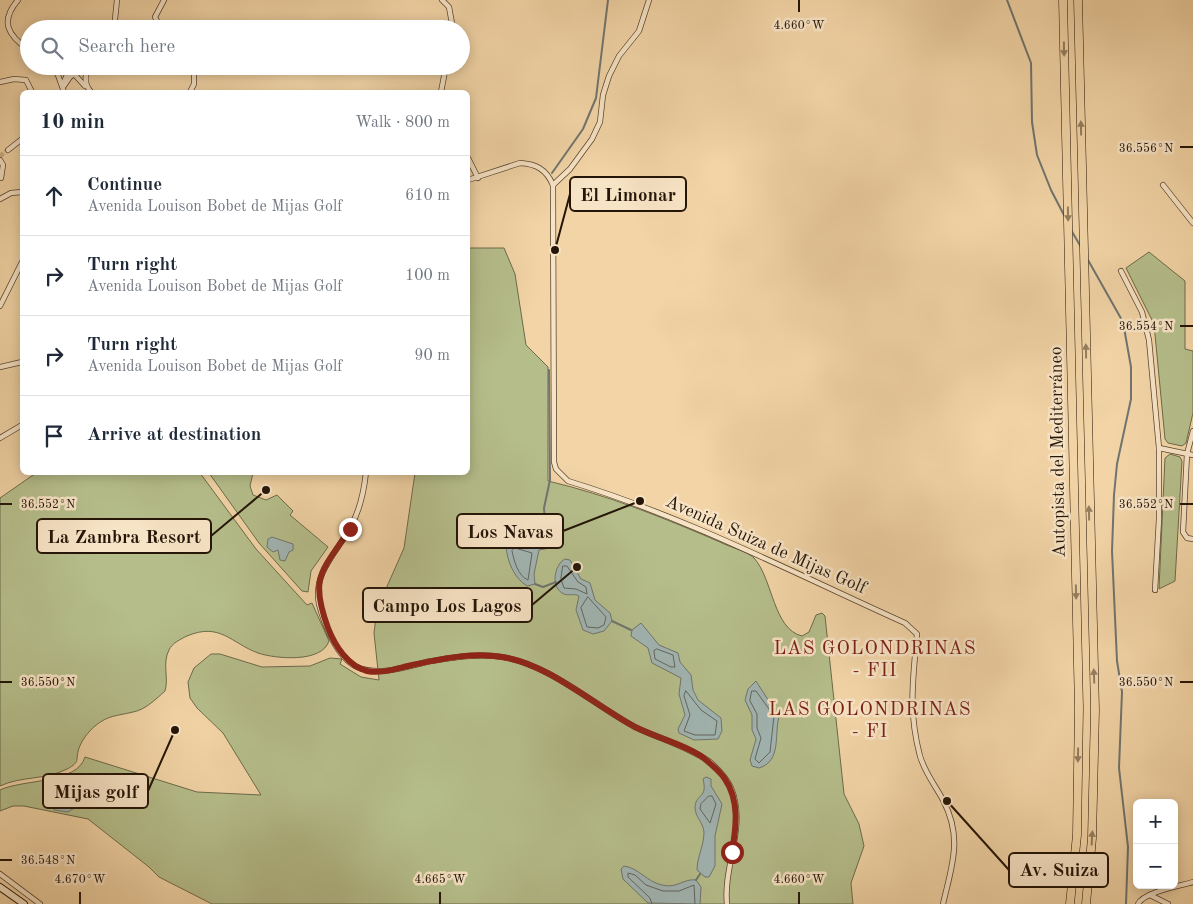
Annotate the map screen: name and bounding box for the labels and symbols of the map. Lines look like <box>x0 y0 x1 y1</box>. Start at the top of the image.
text: 4.660°W <box>774 20 825 32</box>
one-way arrow <box>1061 41 1069 57</box>
one-way arrow <box>1077 119 1085 135</box>
text: 36.556°N <box>1119 142 1173 155</box>
callout: El Limonar <box>570 177 686 211</box>
text: El Limonar <box>580 187 676 206</box>
one-way arrow <box>1064 206 1072 222</box>
text: 36.554°N <box>1119 320 1173 333</box>
one-way arrow <box>1082 342 1090 358</box>
street label: Autopista del Mediterráneo <box>1047 346 1069 558</box>
street label: Avenida Suiza de Mijas Golf <box>663 492 870 598</box>
text: 36.552°N <box>21 498 75 511</box>
text: 36.552°N <box>1119 498 1173 511</box>
one-way arrow <box>1085 505 1093 521</box>
callout: Los Navas <box>457 514 563 548</box>
route end <box>339 518 362 541</box>
callout: La Zambra Resort <box>37 519 211 553</box>
text: Los Navas <box>467 524 553 543</box>
text: La Zambra Resort <box>47 529 201 548</box>
one-way arrow <box>1072 584 1080 600</box>
callout: Campo Los Lagos <box>363 588 532 622</box>
text: Campo Los Lagos <box>372 598 522 617</box>
district label: LAS GOLONDRINAS - FII <box>773 640 977 681</box>
one-way arrow <box>1089 667 1097 683</box>
text: 36.550°N <box>21 676 75 689</box>
text: 36.550°N <box>1119 676 1173 689</box>
district label: LAS GOLONDRINAS - FI <box>768 701 972 742</box>
one-way arrow <box>1074 747 1082 763</box>
callout: Mijas golf <box>43 774 148 808</box>
text: Mijas golf <box>54 784 140 803</box>
one-way arrow <box>1088 830 1096 846</box>
route start <box>721 841 744 864</box>
callout: Av. Suiza <box>1009 853 1108 887</box>
text: 36.548°N <box>21 854 75 867</box>
text: Av. Suiza <box>1019 862 1099 881</box>
text: 4.665°W <box>415 873 466 886</box>
text: 4.670°W <box>55 874 106 886</box>
text: 4.660°W <box>774 874 825 886</box>

